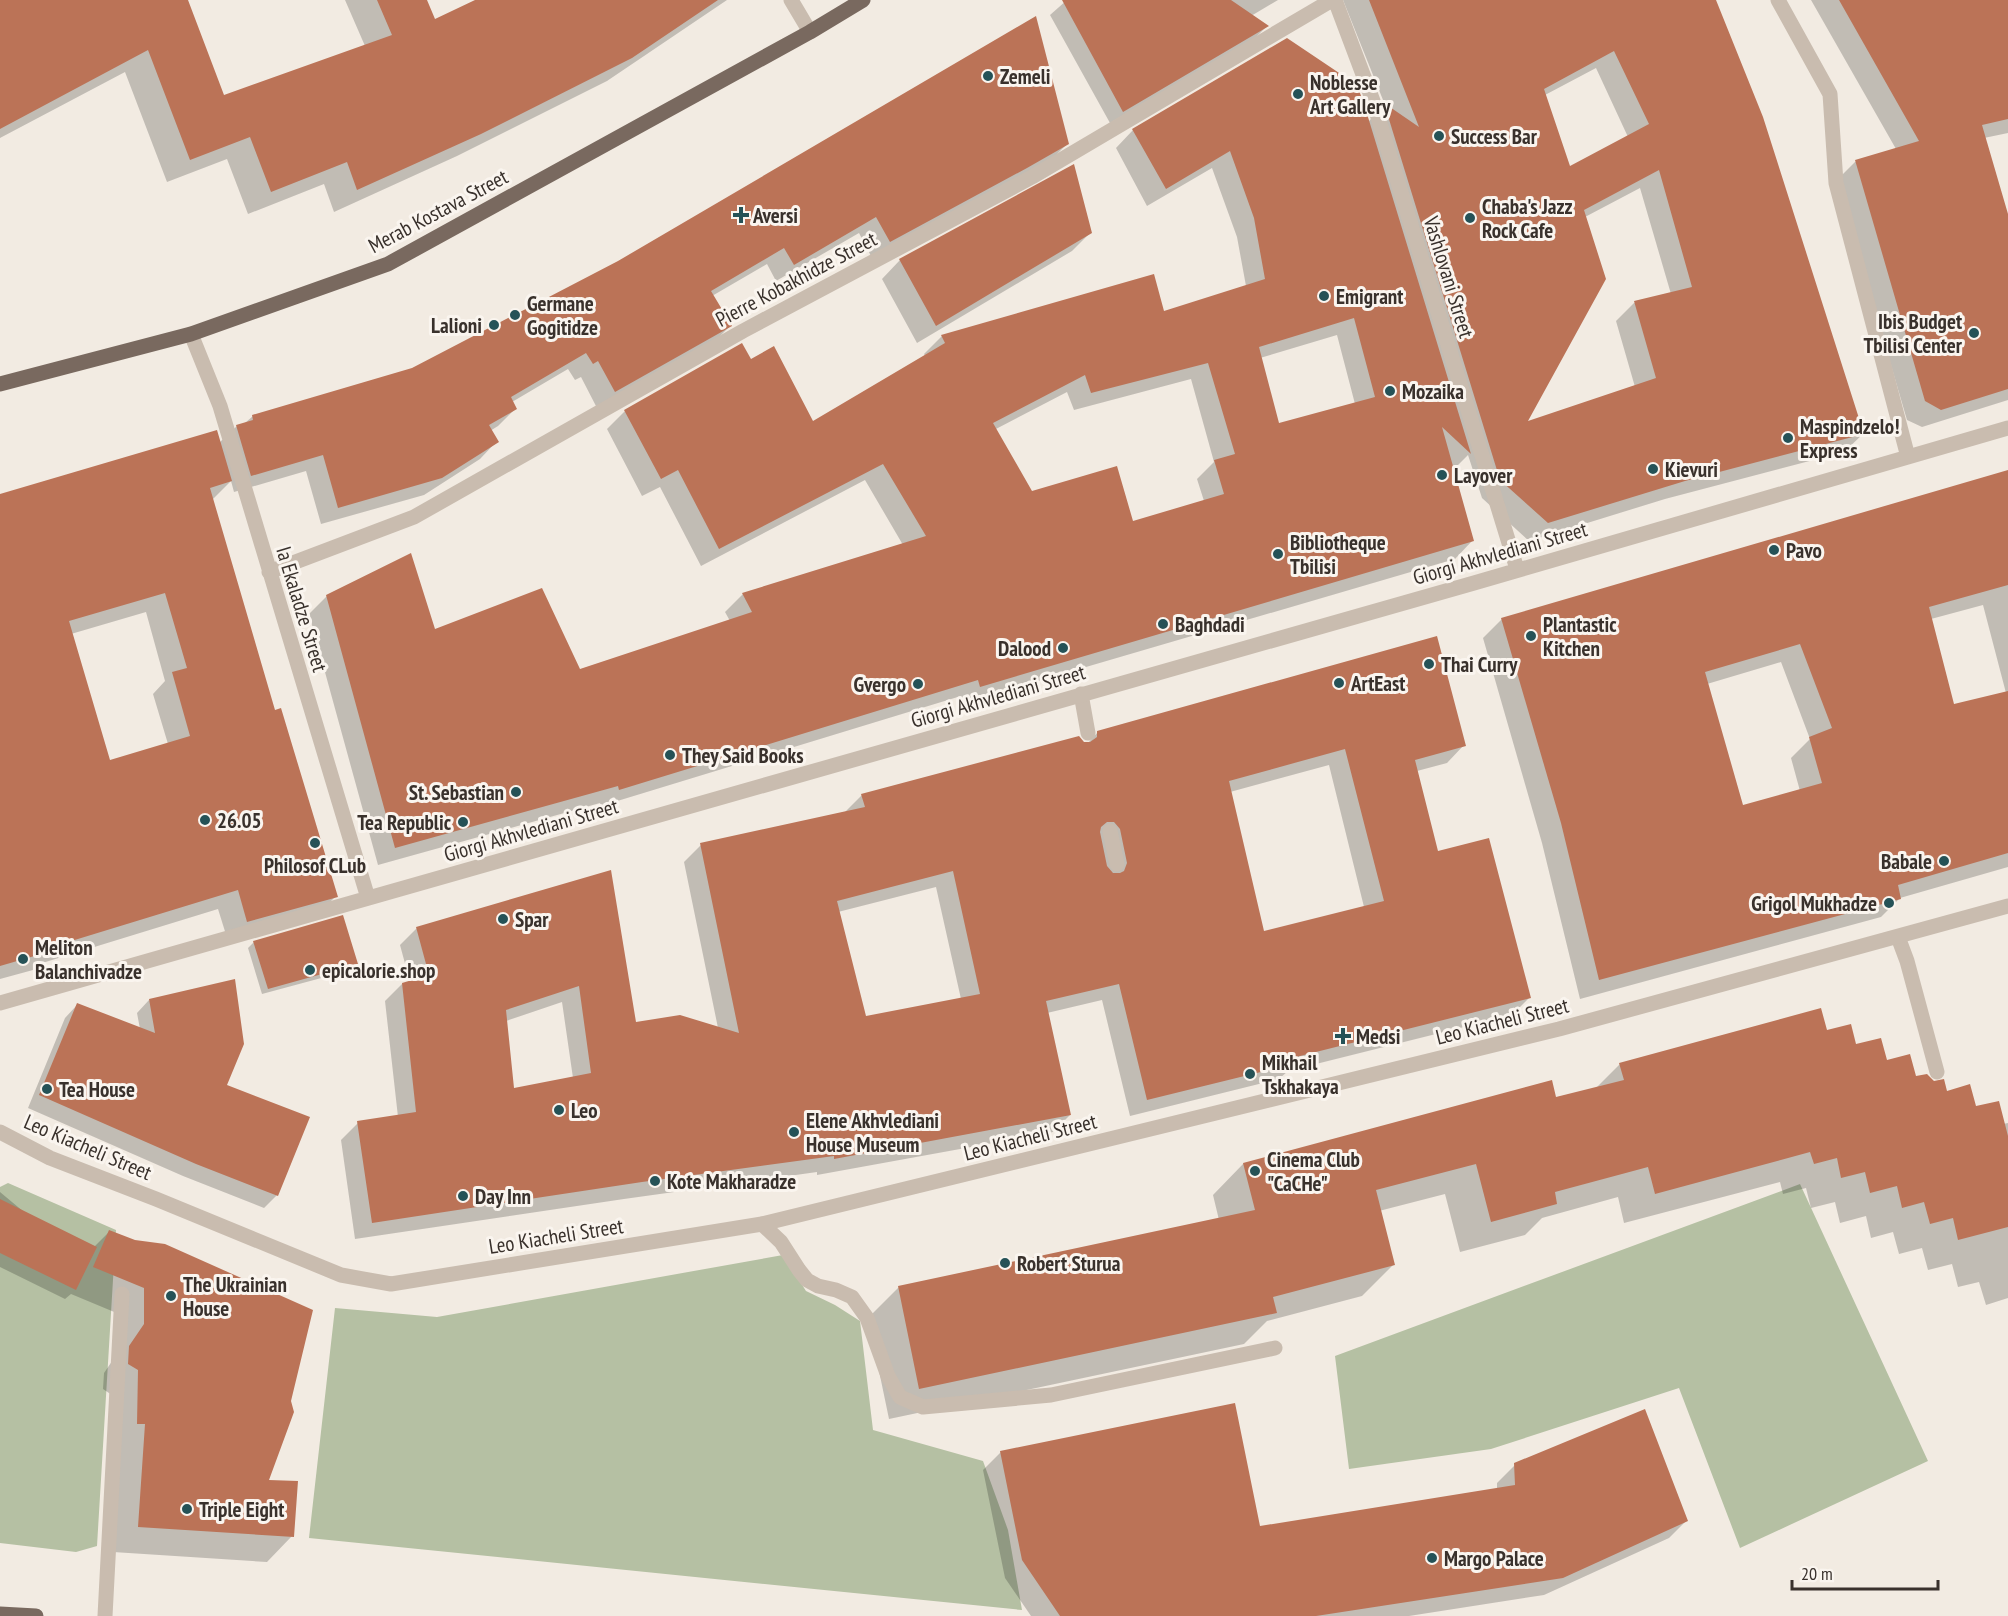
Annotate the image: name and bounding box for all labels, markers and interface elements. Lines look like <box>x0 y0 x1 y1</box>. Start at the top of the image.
place label: Zemeli <box>1000 63 1051 90</box>
marker: Zemeli <box>981 69 995 83</box>
place label: Noblesse Art Gallery <box>1309 69 1391 120</box>
marker: Noblesse Art Gallery <box>1291 87 1305 101</box>
place label: Success Bar <box>1451 123 1538 150</box>
marker: Success Bar <box>1432 129 1446 143</box>
street label: Merab Kostava Street <box>364 163 513 259</box>
place label: Chaba's Jazz Rock Cafe <box>1482 193 1573 244</box>
place label: Aversi <box>752 202 798 229</box>
marker: Aversi <box>734 208 748 222</box>
marker: Chaba's Jazz Rock Cafe <box>1463 211 1477 225</box>
street label: Vashlovani Street <box>1417 212 1480 341</box>
street label: Pierre Kobakhidze Street <box>711 225 881 333</box>
place label: Emigrant <box>1336 283 1403 310</box>
marker: Emigrant <box>1317 289 1331 303</box>
place label: Germane Gogitidze <box>527 290 598 341</box>
marker: Germane Gogitidze <box>508 308 522 322</box>
place label: Ibis Budget Tbilisi Center <box>1863 308 1963 359</box>
place label: Lalioni <box>431 312 482 339</box>
marker: Lalioni <box>487 318 501 332</box>
marker: Ibis Budget Tbilisi Center <box>1967 326 1981 340</box>
place label: Mozaika <box>1402 378 1464 405</box>
marker: Mozaika <box>1383 384 1397 398</box>
place label: Maspindzelo! Express <box>1800 413 1899 464</box>
marker: Maspindzelo! Express <box>1781 431 1795 445</box>
place label: Kievuri <box>1665 456 1718 483</box>
place label: Layover <box>1454 462 1513 489</box>
marker: Kievuri <box>1646 462 1660 476</box>
marker: Layover <box>1435 468 1449 482</box>
street label: Giorgi Akhvlediani Street <box>1410 515 1590 591</box>
place label: Bibliotheque Tbilisi <box>1290 529 1386 580</box>
place label: Pavo <box>1786 537 1822 564</box>
street label: Ia Ekaladze Street <box>270 543 334 675</box>
marker: Pavo <box>1767 543 1781 557</box>
marker: Bibliotheque Tbilisi <box>1271 547 1285 561</box>
place label: Baghdadi <box>1175 611 1245 638</box>
place label: Plantastic Kitchen <box>1543 611 1617 662</box>
marker: Baghdadi <box>1156 617 1170 631</box>
marker: Plantastic Kitchen <box>1524 629 1538 643</box>
place label: Dalood <box>998 635 1051 662</box>
marker: Dalood <box>1056 641 1070 655</box>
place label: Thai Curry <box>1441 651 1518 678</box>
marker: Thai Curry <box>1422 657 1436 671</box>
street label: Giorgi Akhvlediani Street <box>908 658 1088 734</box>
place label: ArtEast <box>1350 670 1405 697</box>
place label: Gvergo <box>853 671 906 698</box>
marker: ArtEast <box>1332 676 1346 690</box>
marker: Gvergo <box>911 677 925 691</box>
place label: They Said Books <box>682 742 804 769</box>
marker: They Said Books <box>663 748 677 762</box>
place label: St. Sebastian <box>409 779 504 806</box>
marker: St. Sebastian <box>509 785 523 799</box>
street label: Giorgi Akhvlediani Street <box>441 792 621 868</box>
place label: 26.05 <box>217 807 262 834</box>
place label: Tea Republic <box>357 809 452 836</box>
marker: 26.05 <box>198 813 212 827</box>
marker: Tea Republic <box>456 815 470 829</box>
marker: Philosof CLub <box>308 836 322 850</box>
place label: Babale <box>1881 848 1932 875</box>
place label: Philosof CLub <box>264 852 366 879</box>
marker: Babale <box>1937 854 1951 868</box>
place label: Grigol Mukhadze <box>1751 890 1877 917</box>
marker: Grigol Mukhadze <box>1882 896 1896 910</box>
place label: Spar <box>515 906 549 933</box>
marker: Spar <box>496 912 510 926</box>
place label: Meliton Balanchivadze <box>35 934 142 985</box>
marker: Meliton Balanchivadze <box>16 952 30 966</box>
place label: epicalorie.shop <box>322 957 435 984</box>
marker: epicalorie.shop <box>303 963 317 977</box>
street label: Leo Kiacheli Street <box>1433 991 1571 1051</box>
place label: Medsi <box>1356 1023 1400 1050</box>
marker: Medsi <box>1334 1027 1352 1045</box>
place label: Mikhail Tskhakaya <box>1262 1049 1339 1100</box>
marker: Mikhail Tskhakaya <box>1243 1067 1257 1081</box>
place label: Tea House <box>59 1076 135 1103</box>
marker: Tea House <box>40 1082 54 1096</box>
place label: Leo <box>571 1097 598 1124</box>
marker: Leo <box>552 1103 566 1117</box>
place label: Elene Akhvlediani House Museum <box>806 1107 939 1158</box>
street label: Leo Kiacheli Street <box>961 1107 1099 1167</box>
street label: Leo Kiacheli Street <box>20 1108 156 1186</box>
marker: Elene Akhvlediani House Museum <box>787 1125 801 1139</box>
place label: Cinema Club "CaCHe" <box>1267 1146 1360 1197</box>
marker: Cinema Club "CaCHe" <box>1248 1164 1262 1178</box>
place label: Kote Makharadze <box>667 1168 796 1195</box>
marker: Kote Makharadze <box>648 1174 662 1188</box>
place label: Day Inn <box>475 1183 531 1210</box>
marker: Day Inn <box>456 1189 470 1203</box>
street label: Leo Kiacheli Street <box>487 1212 625 1260</box>
place label: Robert Sturua <box>1017 1250 1121 1277</box>
marker: Robert Sturua <box>998 1256 1012 1270</box>
place label: The Ukrainian House <box>183 1271 287 1322</box>
marker: The Ukrainian House <box>164 1289 178 1303</box>
place label: Triple Eight <box>199 1496 284 1523</box>
marker: Triple Eight <box>180 1502 194 1516</box>
place label: Margo Palace <box>1444 1545 1544 1572</box>
marker: Margo Palace <box>1425 1551 1439 1565</box>
scale bar <box>1792 1553 1938 1591</box>
text: 20 m <box>1801 1562 1833 1585</box>

